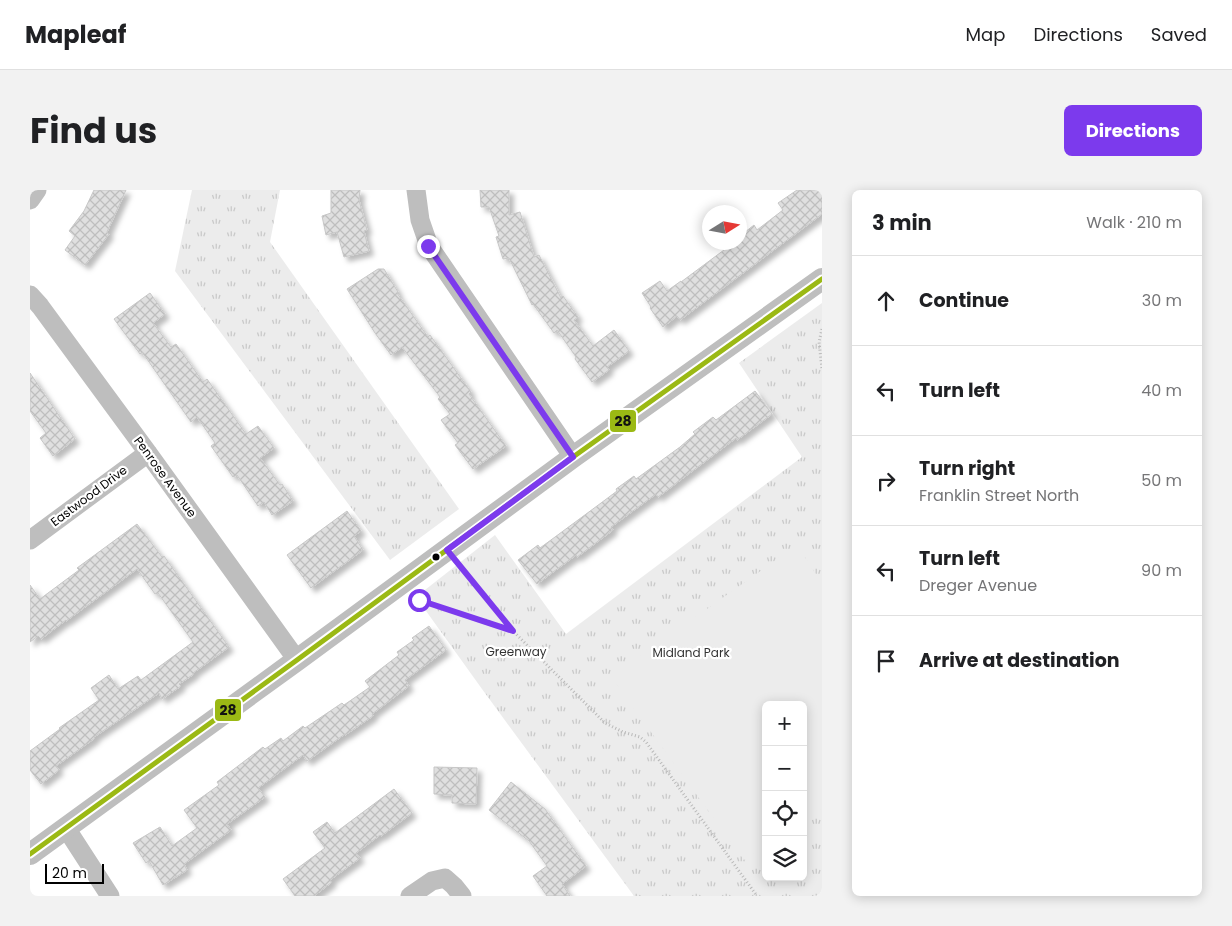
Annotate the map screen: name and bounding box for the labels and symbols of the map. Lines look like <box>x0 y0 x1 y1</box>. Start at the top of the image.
north arrow <box>702 205 747 250</box>
route end <box>417 235 440 258</box>
line badge: 28 <box>609 409 637 433</box>
text: 28 <box>614 411 632 431</box>
street label: Penrose Avenue <box>130 433 201 521</box>
street label: Eastwood Drive <box>47 461 130 530</box>
unlabelled marker <box>431 552 441 562</box>
route start <box>408 589 431 612</box>
park label: Greenway <box>485 643 547 660</box>
park label: Midland Park <box>652 644 730 661</box>
line badge: 28 <box>214 698 242 722</box>
text: 28 <box>219 700 237 720</box>
scale bar <box>45 861 104 884</box>

